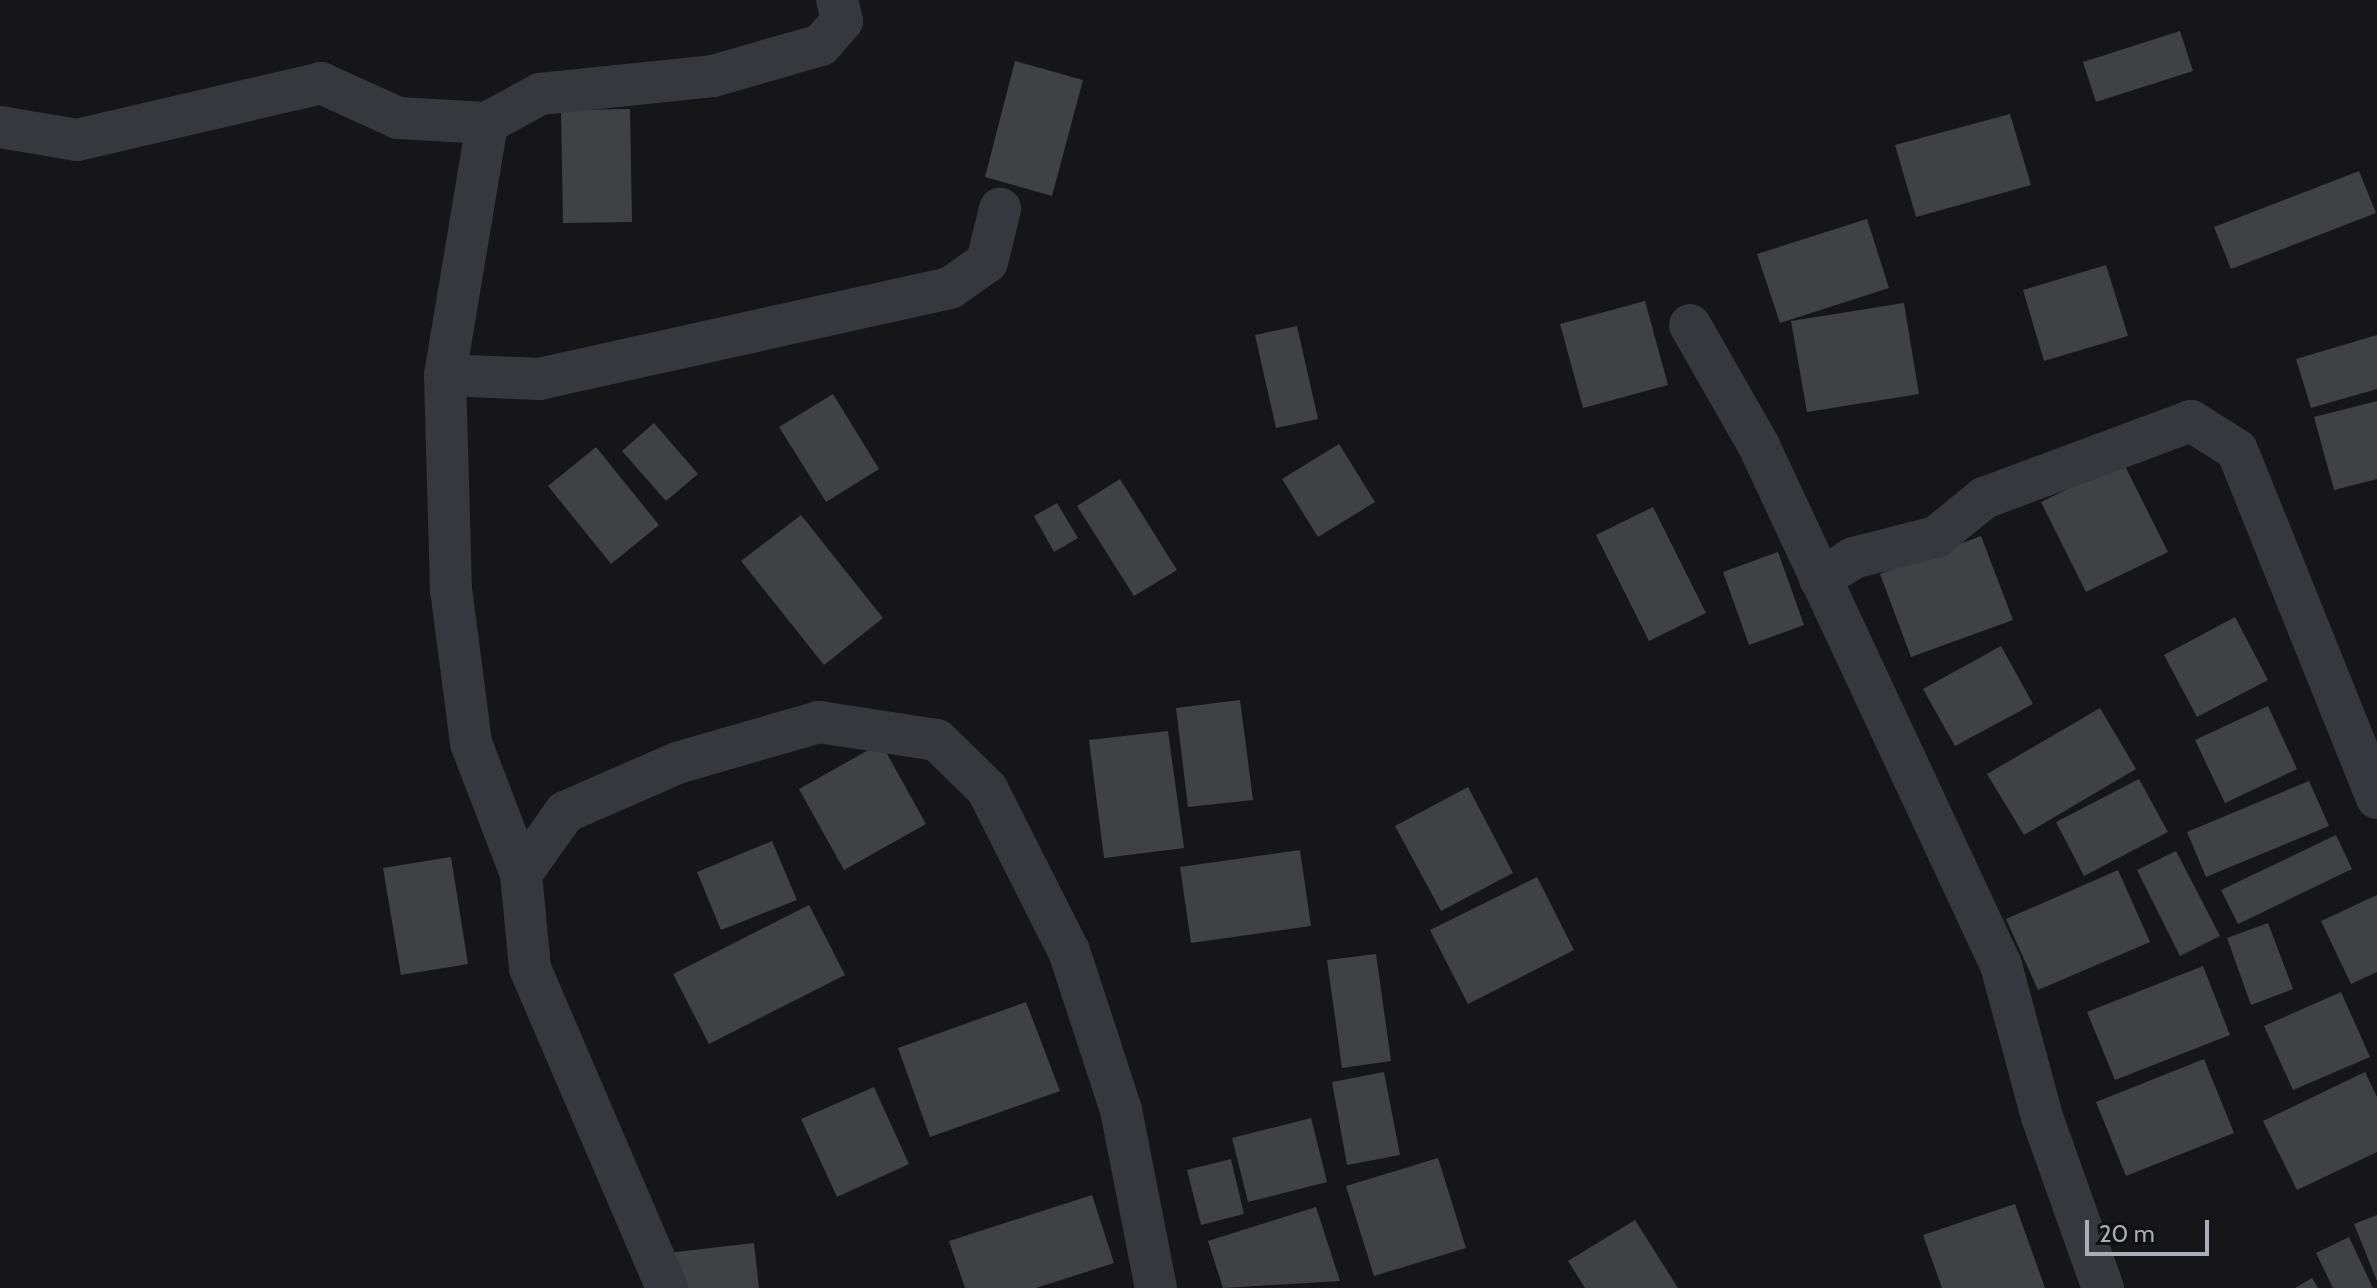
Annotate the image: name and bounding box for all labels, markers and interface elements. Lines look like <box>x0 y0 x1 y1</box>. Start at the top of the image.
scale bar <box>2089 1204 2213 1254</box>
text: 20 m <box>2099 1219 2155 1248</box>

